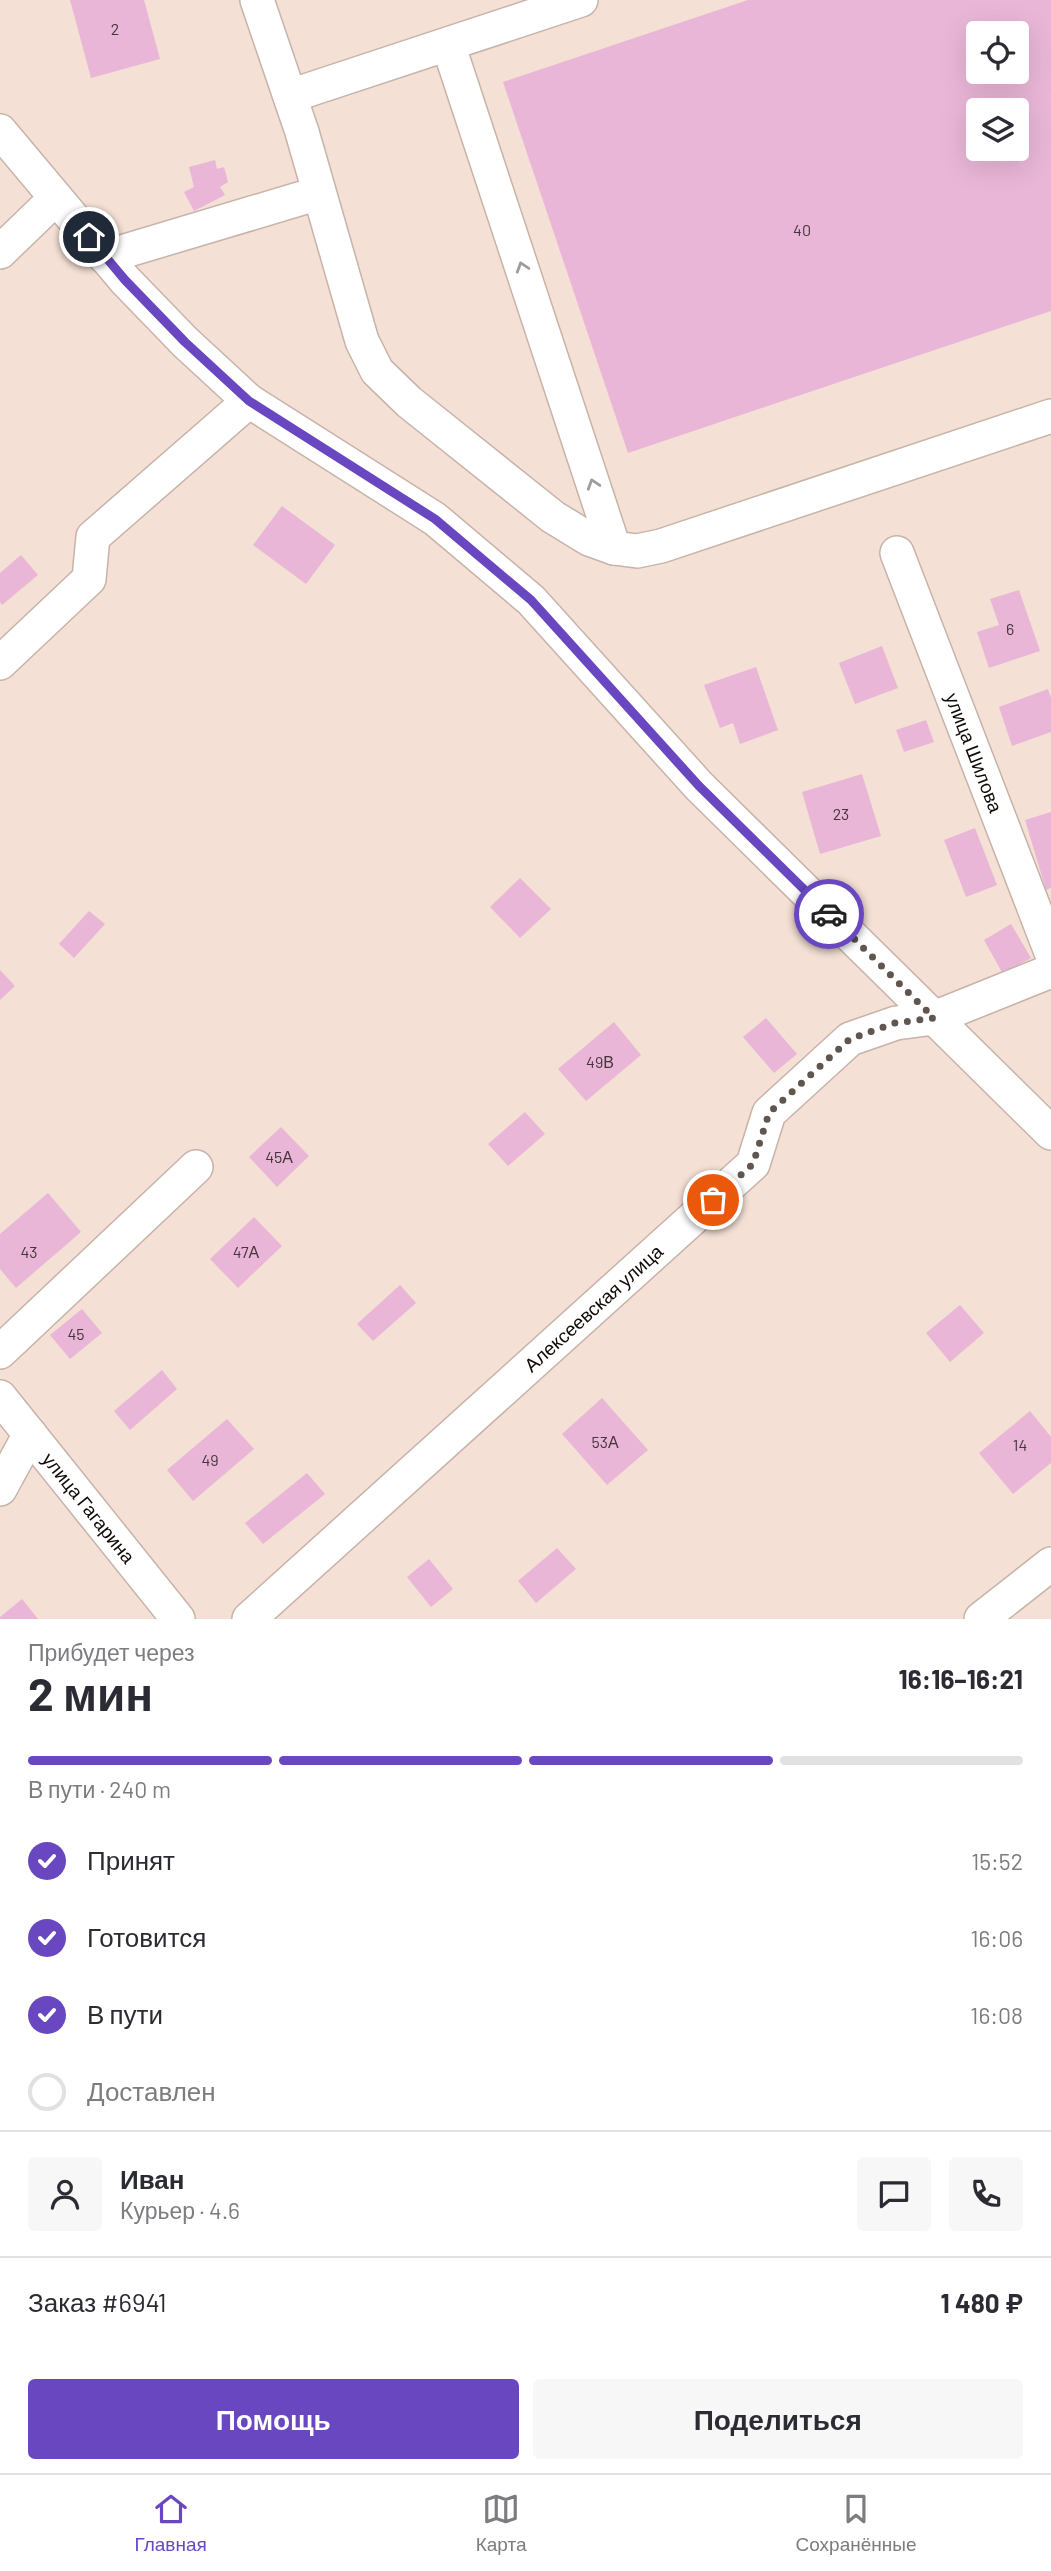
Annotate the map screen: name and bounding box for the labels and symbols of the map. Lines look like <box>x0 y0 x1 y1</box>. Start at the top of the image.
house number: 2 <box>111 19 119 38</box>
pin <box>59 207 119 267</box>
house number: 40 <box>793 220 811 239</box>
one-way arrow <box>515 262 530 274</box>
one-way arrow <box>586 478 601 490</box>
house number: 6 <box>1006 619 1014 638</box>
street label: улица Шилова <box>941 689 1008 816</box>
house number: 23 <box>833 804 849 823</box>
courier <box>794 879 864 949</box>
house number: 49В <box>586 1052 614 1071</box>
house number: 45А <box>265 1147 293 1166</box>
pin <box>683 1170 743 1230</box>
street label: Алексеевская улица <box>519 1239 667 1376</box>
house number: 43 <box>20 1242 38 1261</box>
house number: 47А <box>233 1242 260 1261</box>
house number: 45 <box>67 1324 85 1343</box>
house number: 53А <box>591 1432 619 1451</box>
house number: 14 <box>1013 1435 1027 1454</box>
street label: улица Гагарина <box>38 1448 141 1568</box>
house number: 49 <box>201 1450 219 1469</box>

